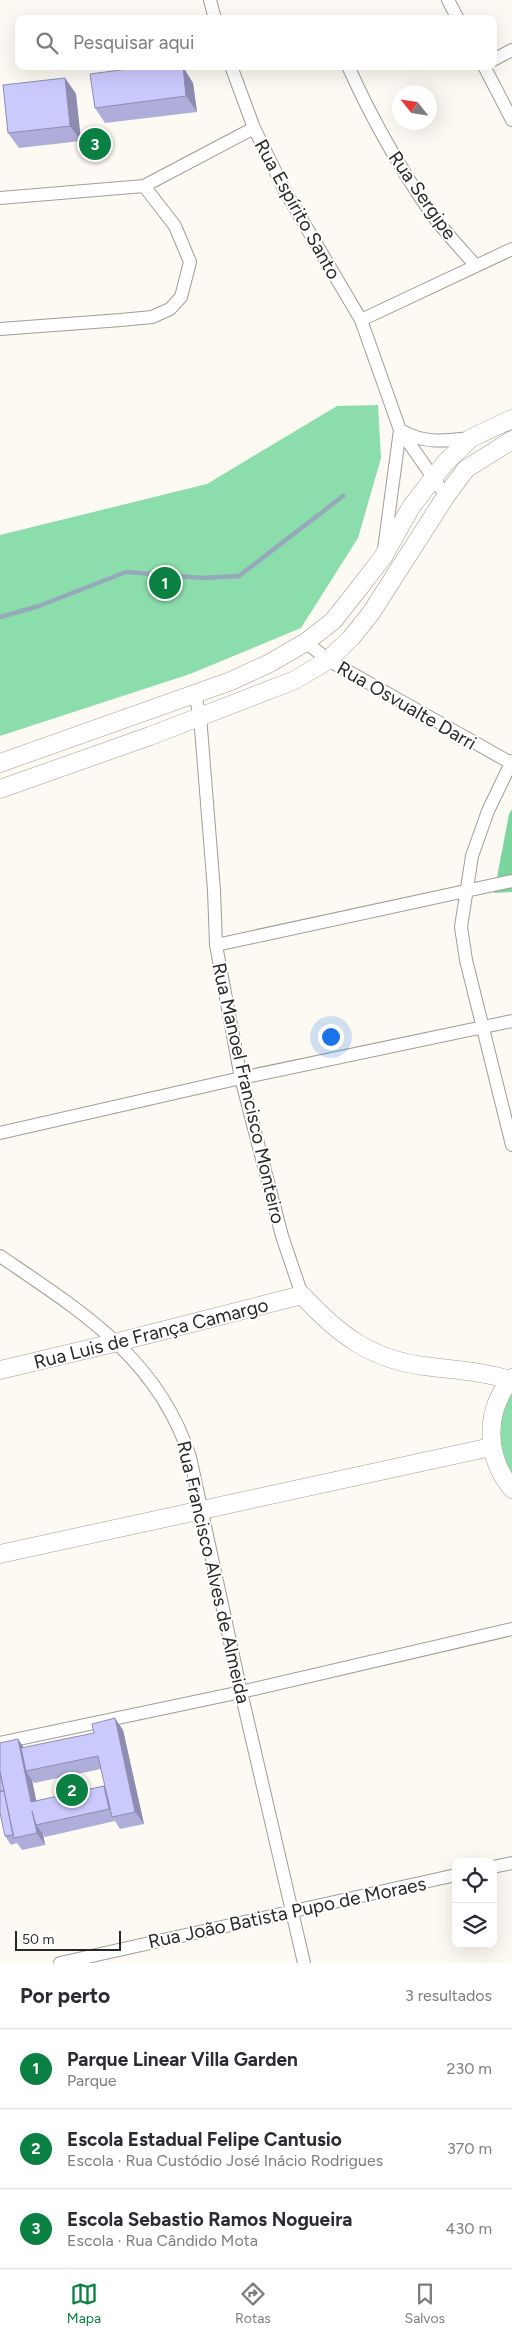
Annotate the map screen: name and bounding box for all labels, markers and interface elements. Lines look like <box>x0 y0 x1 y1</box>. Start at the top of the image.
search box <box>15 15 497 70</box>
icon: search <box>33 29 61 57</box>
text: Pesquisar aqui <box>73 31 194 54</box>
north arrow <box>392 85 437 130</box>
pin: 3 <box>79 125 111 163</box>
street label: Rua Espírito Santo <box>250 135 346 283</box>
street label: Rua Sergipe <box>384 147 461 244</box>
pin: 1 <box>149 564 181 602</box>
street label: Rua Osvualte Darri <box>333 656 481 755</box>
street label: Rua Manoel Francisco Monteiro <box>207 960 290 1226</box>
your location <box>318 1024 344 1050</box>
street label: Rua Luis de França Camargo <box>31 1293 271 1374</box>
street label: Rua Francisco Alves de Almeida <box>172 1439 255 1706</box>
pin: 2 <box>56 1771 88 1809</box>
map controls <box>452 1858 497 1948</box>
button: locate <box>452 1858 497 1903</box>
street label: Rua João Batista Pupo de Moraes <box>146 1872 428 1953</box>
button: layers <box>452 1903 497 1948</box>
scale bar <box>15 1928 121 1951</box>
text: 50 m <box>22 1931 54 1948</box>
text: Por perto <box>20 1983 110 2008</box>
text: 3 resultados <box>405 1986 492 2005</box>
text: Parque Linear Villa Garden <box>67 2048 298 2071</box>
text: 1 <box>33 2059 39 2078</box>
text: 230 m <box>447 2059 492 2078</box>
text: Parque <box>67 2071 117 2090</box>
text: Escola Estadual Felipe Cantusio <box>67 2128 342 2151</box>
text: 2 <box>31 2139 41 2158</box>
text: 370 m <box>447 2139 492 2158</box>
text: Escola · Rua Custódio José Inácio Rodrigues <box>67 2151 383 2170</box>
text: Escola Sebastio Ramos Nogueira <box>67 2208 352 2231</box>
text: 3 <box>32 2219 40 2238</box>
text: 430 m <box>446 2219 492 2238</box>
text: Escola · Rua Cândido Mota <box>67 2231 258 2250</box>
tab: Mapa <box>67 2280 101 2327</box>
tab: Rotas <box>235 2280 271 2327</box>
tab: Salvos <box>405 2280 445 2327</box>

